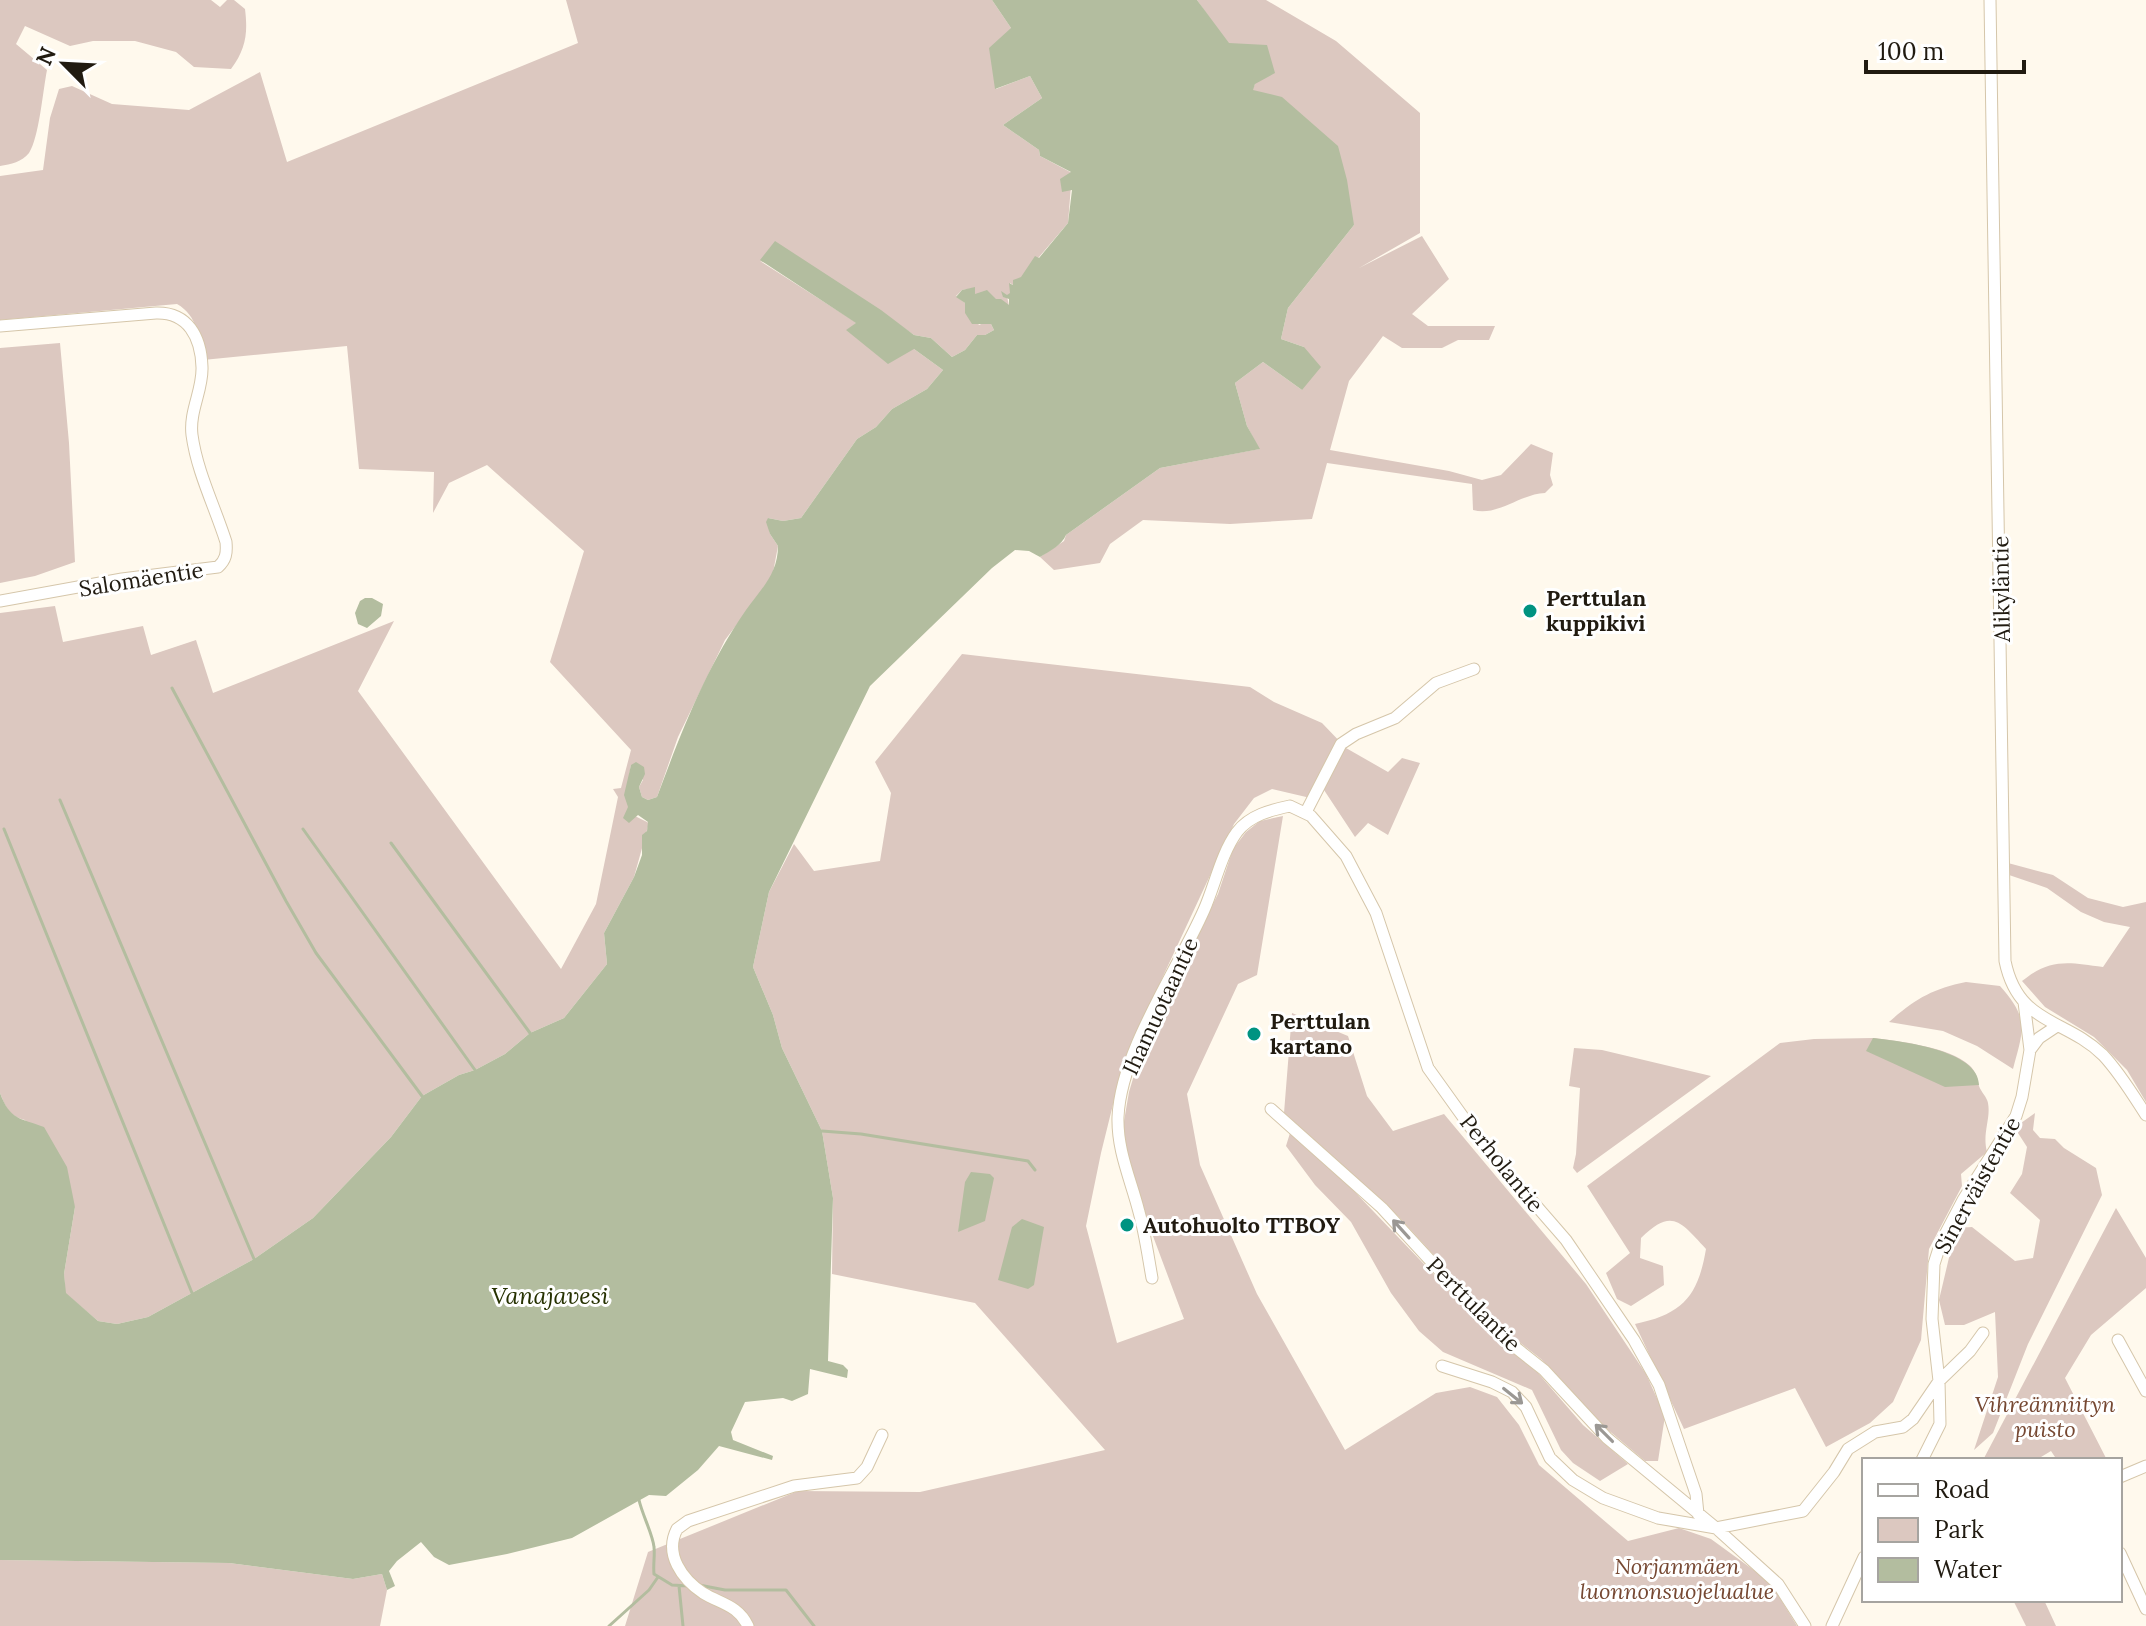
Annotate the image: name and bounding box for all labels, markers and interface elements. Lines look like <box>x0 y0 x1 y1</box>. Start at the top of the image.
north arrow <box>24 24 104 104</box>
scale bar <box>1866 24 2024 74</box>
text: 100 m <box>1878 36 1944 67</box>
text: N <box>29 42 62 69</box>
street label: Alikyläntie <box>1986 536 2016 643</box>
street label: Salomäentie <box>77 555 205 603</box>
place label: Perttulan kuppikivi <box>1546 584 1646 637</box>
marker: Perttulan kuppikivi <box>1521 602 1539 620</box>
street label: Ihamuotaantie <box>1116 933 1204 1079</box>
place label: Perttulan kartano <box>1270 1007 1370 1060</box>
marker: Perttulan kartano <box>1245 1025 1263 1043</box>
street label: Perholantie <box>1454 1108 1550 1218</box>
street label: Sinerväistentie <box>1928 1112 2026 1258</box>
place label: Autohuolto TTBOY <box>1143 1211 1340 1239</box>
marker: Autohuolto TTBOY <box>1118 1216 1136 1234</box>
one-way arrow <box>1392 1220 1410 1240</box>
street label: Perttulantie <box>1421 1251 1527 1357</box>
water label: Vanajavesi <box>491 1280 609 1311</box>
one-way arrow <box>1502 1387 1523 1405</box>
park label: Vihreänniityn puisto <box>1975 1390 2116 1443</box>
one-way arrow <box>1594 1423 1613 1443</box>
legend <box>1862 1458 2122 1602</box>
text: Road <box>1934 1474 1990 1505</box>
text: Park <box>1934 1514 1984 1545</box>
park label: Norjanmäen luonnonsuojelualue <box>1580 1552 1774 1605</box>
text: Water <box>1934 1554 2002 1585</box>

